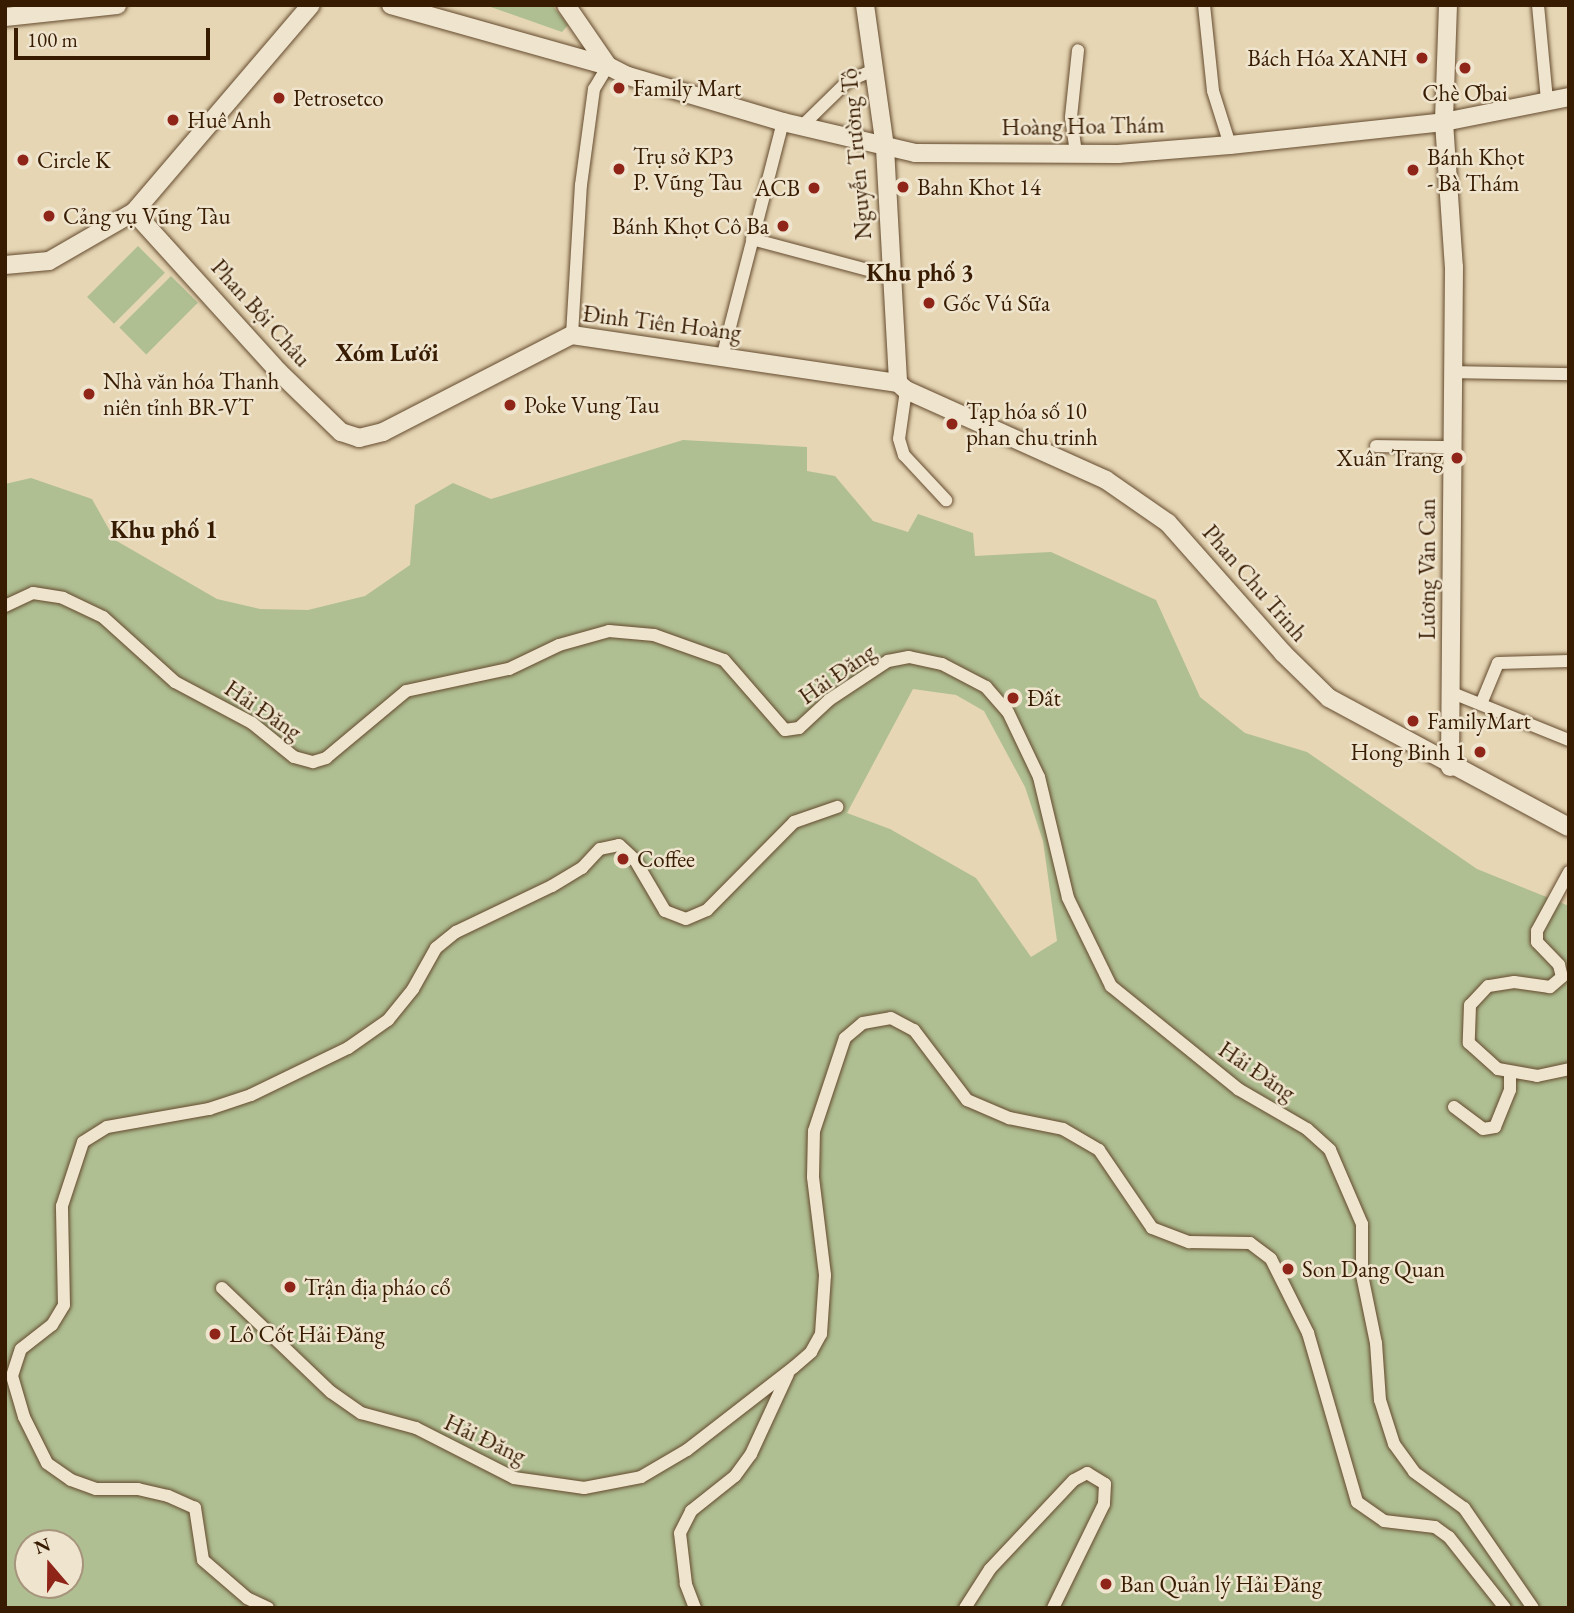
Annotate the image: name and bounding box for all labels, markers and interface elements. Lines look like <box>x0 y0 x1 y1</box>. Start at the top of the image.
scale bar <box>18 14 214 58</box>
text: 100 m <box>27 26 78 53</box>
place label: Bách Hóa XANH <box>1247 44 1408 72</box>
marker: Bách Hóa XANH <box>1414 50 1430 66</box>
marker: Chè Ơbai <box>1457 60 1473 76</box>
street label: Nguyễn Trường Tộ <box>835 67 877 241</box>
place label: Family Mart <box>633 74 741 102</box>
place label: Chè Ơbai <box>1422 79 1508 107</box>
marker: Family Mart <box>611 80 627 96</box>
place label: Petrosetco <box>293 84 384 112</box>
marker: Petrosetco <box>271 90 287 106</box>
place label: Huê Anh <box>187 106 271 134</box>
street label: Hoàng Hoa Thám <box>1001 111 1165 141</box>
marker: Huê Anh <box>165 112 181 128</box>
place label: Trụ sở KP3 P. Vũng Tàu <box>633 142 742 196</box>
place label: Bánh Khọt - Bà Thám <box>1427 143 1524 197</box>
place label: Circle K <box>37 146 111 174</box>
marker: Circle K <box>15 152 31 168</box>
marker: Trụ sở KP3 P. Vũng Tàu <box>611 161 627 177</box>
marker: Bánh Khọt - Bà Thám <box>1405 162 1421 178</box>
place label: Bahn Khot 14 <box>917 173 1041 201</box>
place label: ACB <box>755 174 800 202</box>
marker: Bahn Khot 14 <box>895 179 911 195</box>
marker: ACB <box>806 180 822 196</box>
place label: Cảng vụ Vũng Tàu <box>63 202 231 230</box>
marker: Cảng vụ Vũng Tàu <box>41 208 57 224</box>
place label: Bánh Khọt Cô Ba <box>612 212 769 240</box>
marker: Bánh Khọt Cô Ba <box>775 218 791 234</box>
street label: Phan Bội Châu <box>206 254 316 372</box>
district label: Khu phố 3 <box>866 259 974 287</box>
place label: Gốc Vú Sữa <box>943 289 1050 317</box>
marker: Gốc Vú Sữa <box>921 295 937 311</box>
street label: Đinh Tiên Hoàng <box>581 300 743 346</box>
district label: Xóm Lưới <box>335 339 439 367</box>
place label: Nhà văn hóa Thanh niên tỉnh BR-VT <box>103 367 279 421</box>
marker: Nhà văn hóa Thanh niên tỉnh BR-VT <box>81 386 97 402</box>
place label: Poke Vung Tau <box>524 391 660 419</box>
marker: Poke Vung Tau <box>502 397 518 413</box>
place label: Tạp hóa số 10 phan chu trinh <box>966 397 1098 451</box>
marker: Tạp hóa số 10 phan chu trinh <box>944 416 960 432</box>
place label: Xuân Trang <box>1337 444 1443 472</box>
marker: Xuân Trang <box>1449 450 1465 466</box>
street label: Lương Văn Can <box>1413 498 1441 640</box>
district label: Khu phố 1 <box>110 516 218 544</box>
street label: Phan Chu Trinh <box>1197 519 1313 647</box>
street label: Hải Đăng <box>794 638 880 710</box>
street label: Hải Đăng <box>219 674 307 746</box>
place label: Đất <box>1027 684 1061 712</box>
marker: Đất <box>1005 690 1021 706</box>
place label: FamilyMart <box>1427 707 1531 735</box>
marker: FamilyMart <box>1405 713 1421 729</box>
place label: Hong Binh 1 <box>1350 738 1466 766</box>
marker: Hong Binh 1 <box>1472 744 1488 760</box>
place label: Coffee <box>637 845 695 873</box>
marker: Coffee <box>615 851 631 867</box>
street label: Hải Đăng <box>1213 1035 1301 1107</box>
place label: Son Dang Quan <box>1302 1255 1445 1283</box>
marker: Son Dang Quan <box>1280 1261 1296 1277</box>
place label: Trận địa pháo cổ <box>304 1273 451 1301</box>
marker: Trận địa pháo cổ <box>282 1279 298 1295</box>
place label: Lô Cốt Hải Đăng <box>229 1320 385 1348</box>
marker: Lô Cốt Hải Đăng <box>207 1326 223 1342</box>
street label: Hải Đăng <box>440 1408 530 1470</box>
north arrow <box>14 1529 84 1599</box>
text: N <box>31 1531 54 1560</box>
place label: Ban Quản lý Hải Đăng <box>1120 1570 1322 1598</box>
marker: Ban Quản lý Hải Đăng <box>1098 1576 1114 1592</box>

